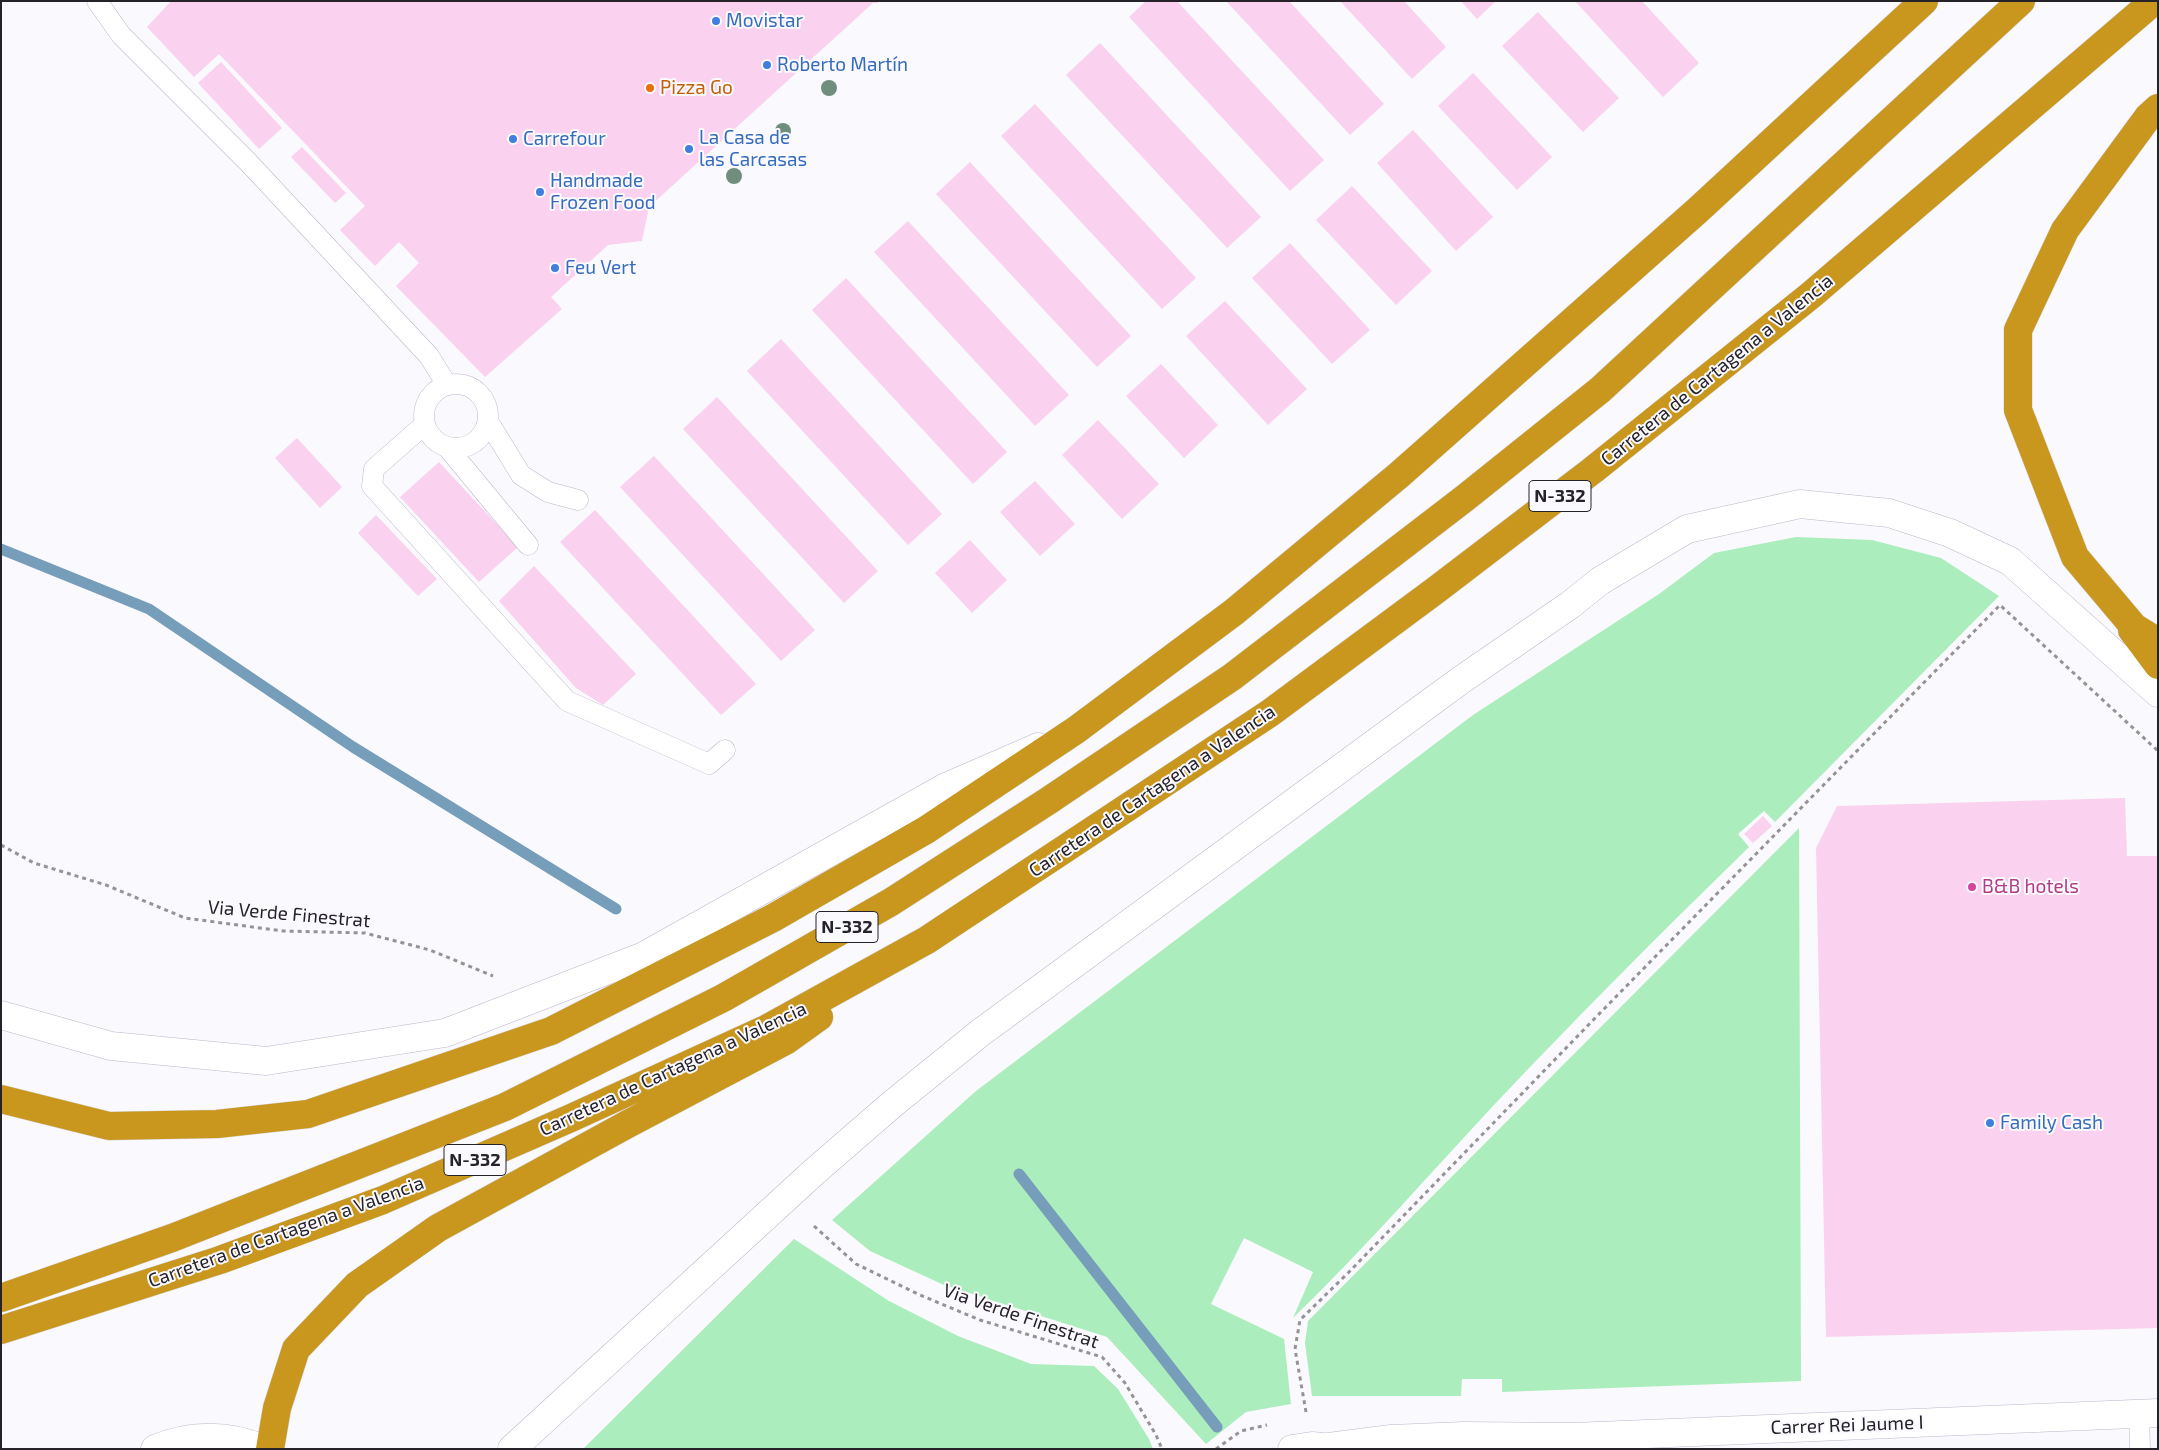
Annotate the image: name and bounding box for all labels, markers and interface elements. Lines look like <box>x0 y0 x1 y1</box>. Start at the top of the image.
place label: Movistar <box>726 10 803 32</box>
marker: Movistar <box>710 15 722 27</box>
place label: Roberto Martín <box>777 54 908 76</box>
marker: Roberto Martín <box>761 59 773 71</box>
place label: Pizza Go <box>660 77 733 99</box>
marker: Pizza Go <box>644 82 656 94</box>
place label: La Casa de las Carcasas <box>699 127 807 171</box>
place label: Carrefour <box>523 128 606 150</box>
marker: Carrefour <box>507 133 519 145</box>
marker: La Casa de las Carcasas <box>683 143 695 155</box>
place label: Handmade Frozen Food <box>550 170 656 214</box>
marker: Handmade Frozen Food <box>534 186 546 198</box>
place label: Feu Vert <box>565 257 636 279</box>
marker: Feu Vert <box>549 262 561 274</box>
street label: Carretera de Cartagena a Valencia <box>1596 269 1838 471</box>
road number: N-332 <box>1529 481 1591 512</box>
street label: Carretera de Cartagena a Valencia <box>1025 700 1279 882</box>
place label: B&B hotels <box>1982 876 2079 898</box>
marker: B&B hotels <box>1966 881 1978 893</box>
street label: Via Verde Finestrat <box>207 896 371 932</box>
road number: N-332 <box>816 912 878 942</box>
street label: Carretera de Cartagena a Valencia <box>536 997 810 1141</box>
place label: Family Cash <box>2000 1112 2103 1134</box>
marker: Family Cash <box>1984 1117 1996 1129</box>
road number: N-332 <box>444 1144 506 1176</box>
street label: Carretera de Cartagena a Valencia <box>145 1171 427 1293</box>
street label: Via Verde Finestrat <box>940 1279 1102 1353</box>
street label: Carrer Rei Jaume I <box>1770 1411 1924 1439</box>

